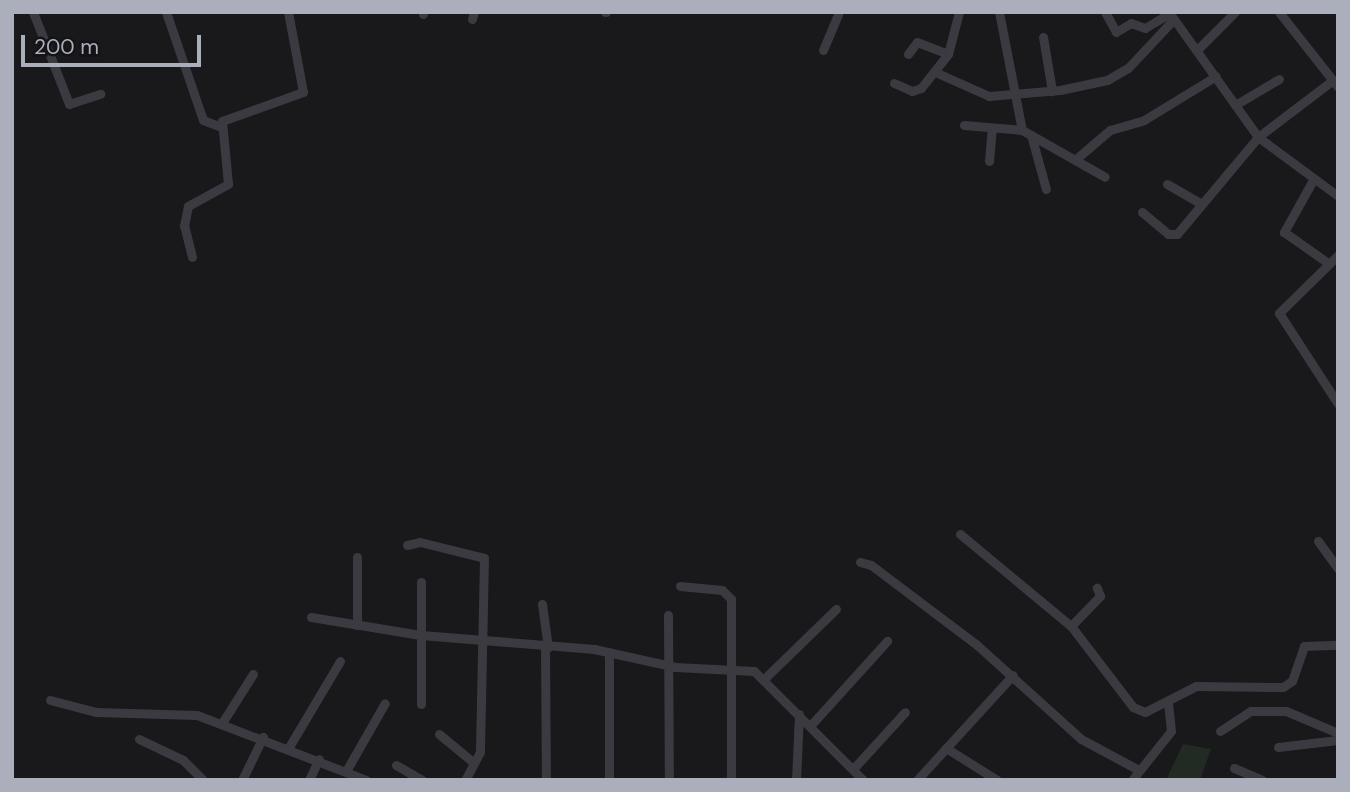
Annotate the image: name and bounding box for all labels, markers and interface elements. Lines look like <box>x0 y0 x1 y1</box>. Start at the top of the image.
scale bar <box>24 21 205 65</box>
text: 200 m <box>34 33 99 61</box>

